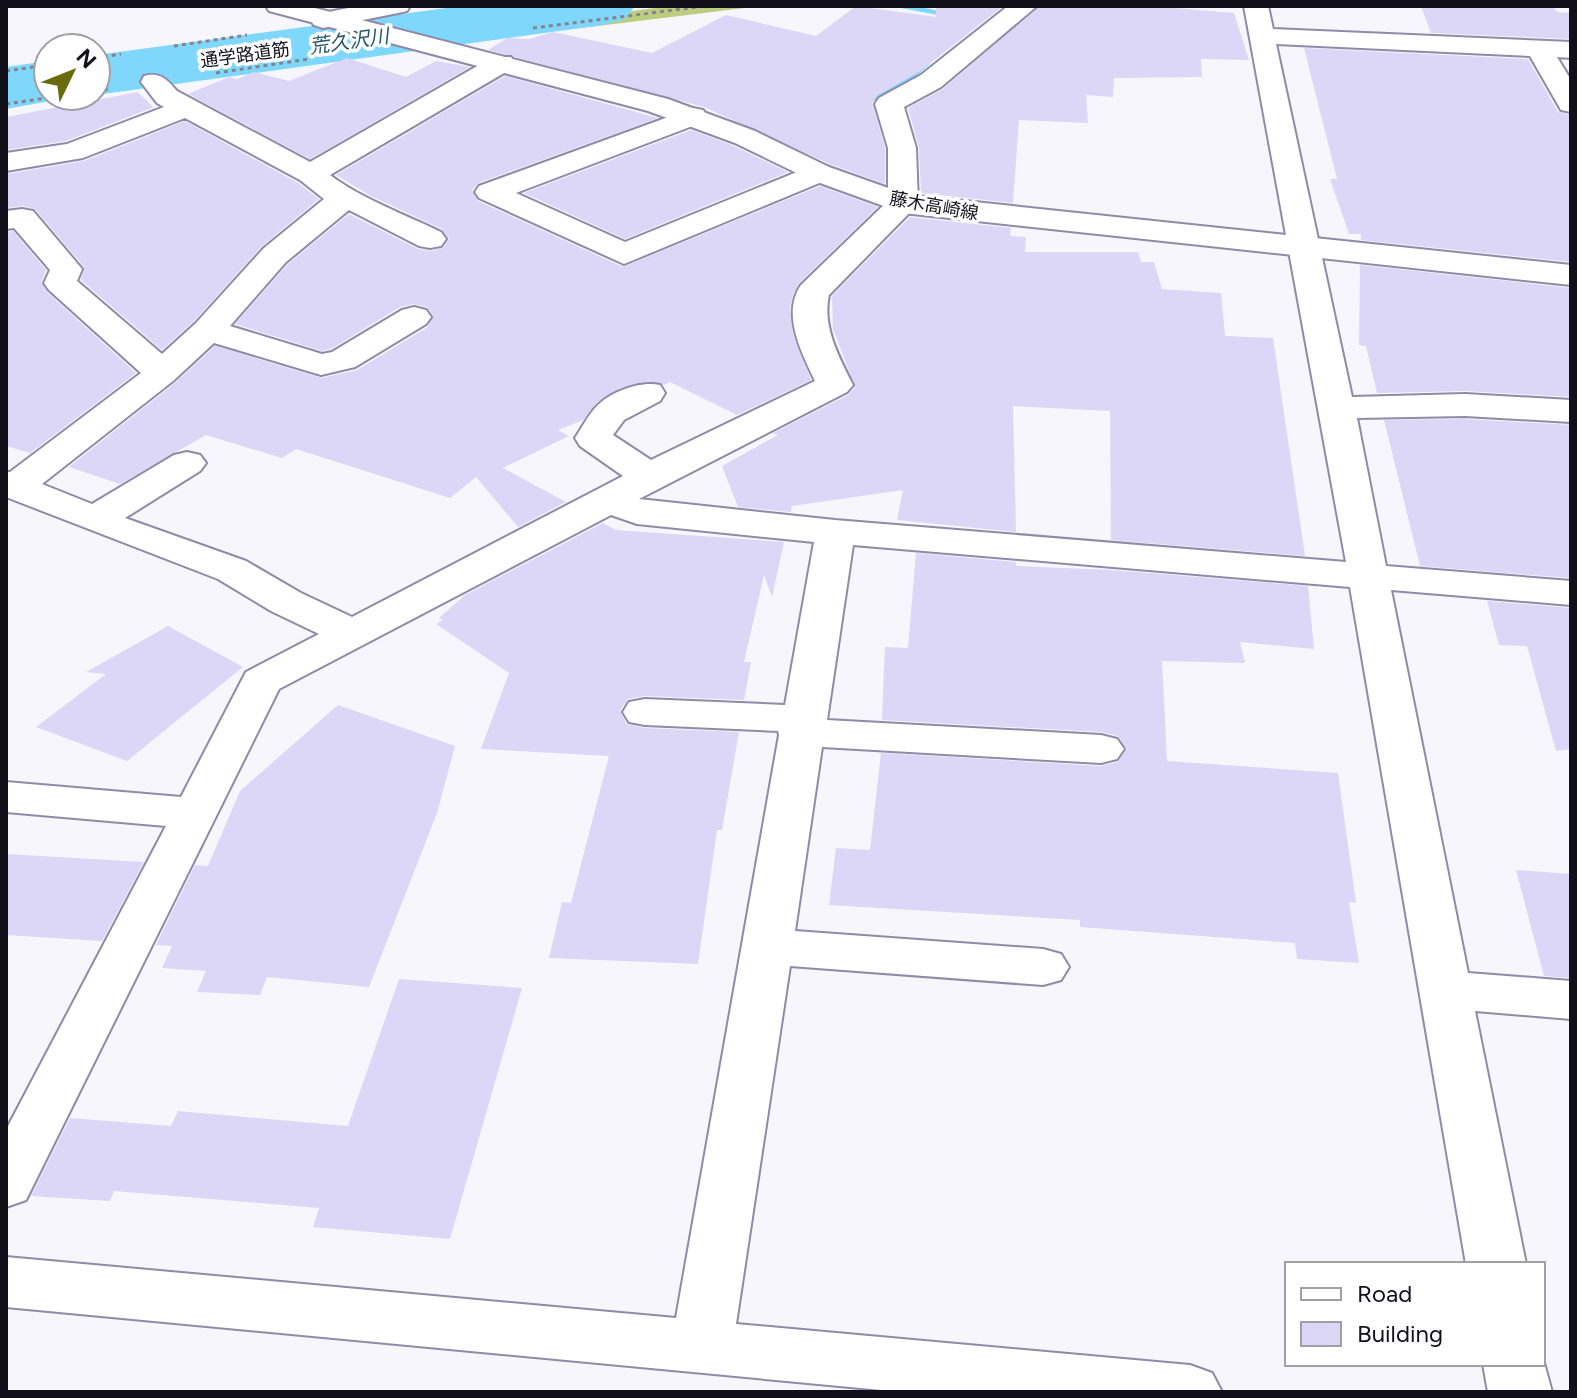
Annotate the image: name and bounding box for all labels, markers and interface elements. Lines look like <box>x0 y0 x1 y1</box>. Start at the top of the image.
water label: 荒久沢川 <box>308 23 392 58</box>
north arrow <box>32 32 112 112</box>
street label: 通学路道筋 <box>199 38 291 72</box>
text: N <box>71 43 102 74</box>
street label: 藤木高崎線 <box>888 187 980 225</box>
legend <box>1285 1262 1545 1366</box>
text: Road <box>1357 1279 1412 1308</box>
text: Building <box>1357 1319 1443 1348</box>

